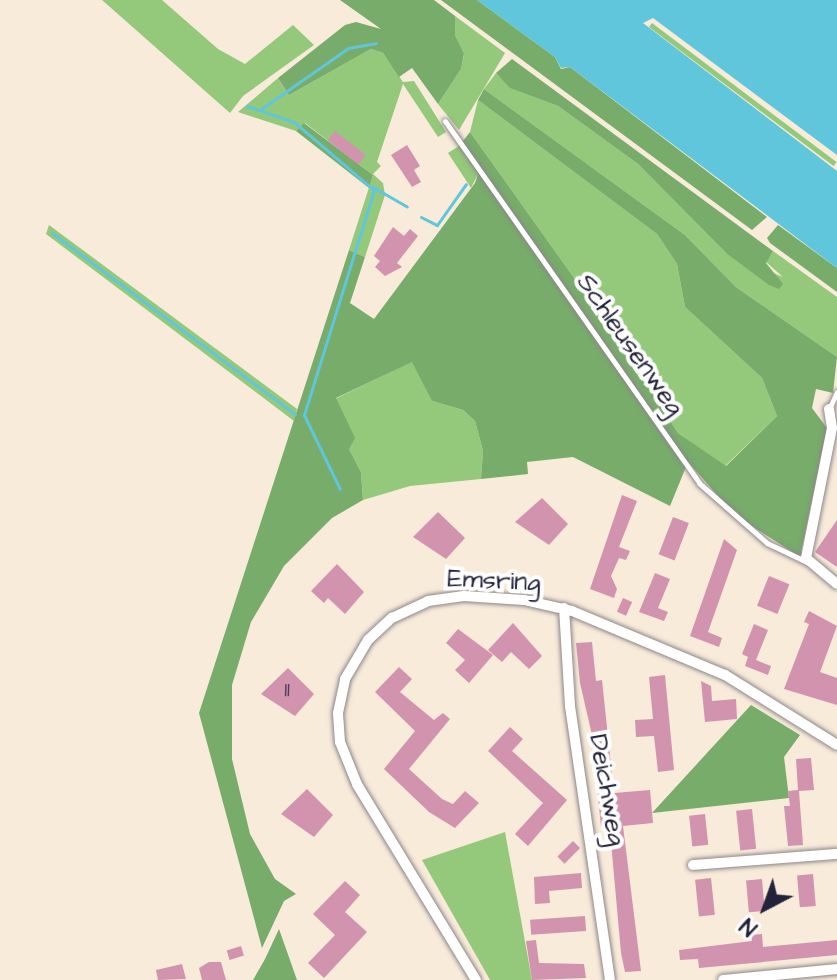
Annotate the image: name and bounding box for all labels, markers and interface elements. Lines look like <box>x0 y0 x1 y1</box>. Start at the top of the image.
street label: Schleusenweg <box>570 268 690 422</box>
street label: Emsring <box>447 563 541 599</box>
house number: 11 <box>284 677 290 703</box>
street label: Deichweg <box>582 732 632 848</box>
north arrow <box>725 868 805 948</box>
text: N <box>734 910 764 943</box>

